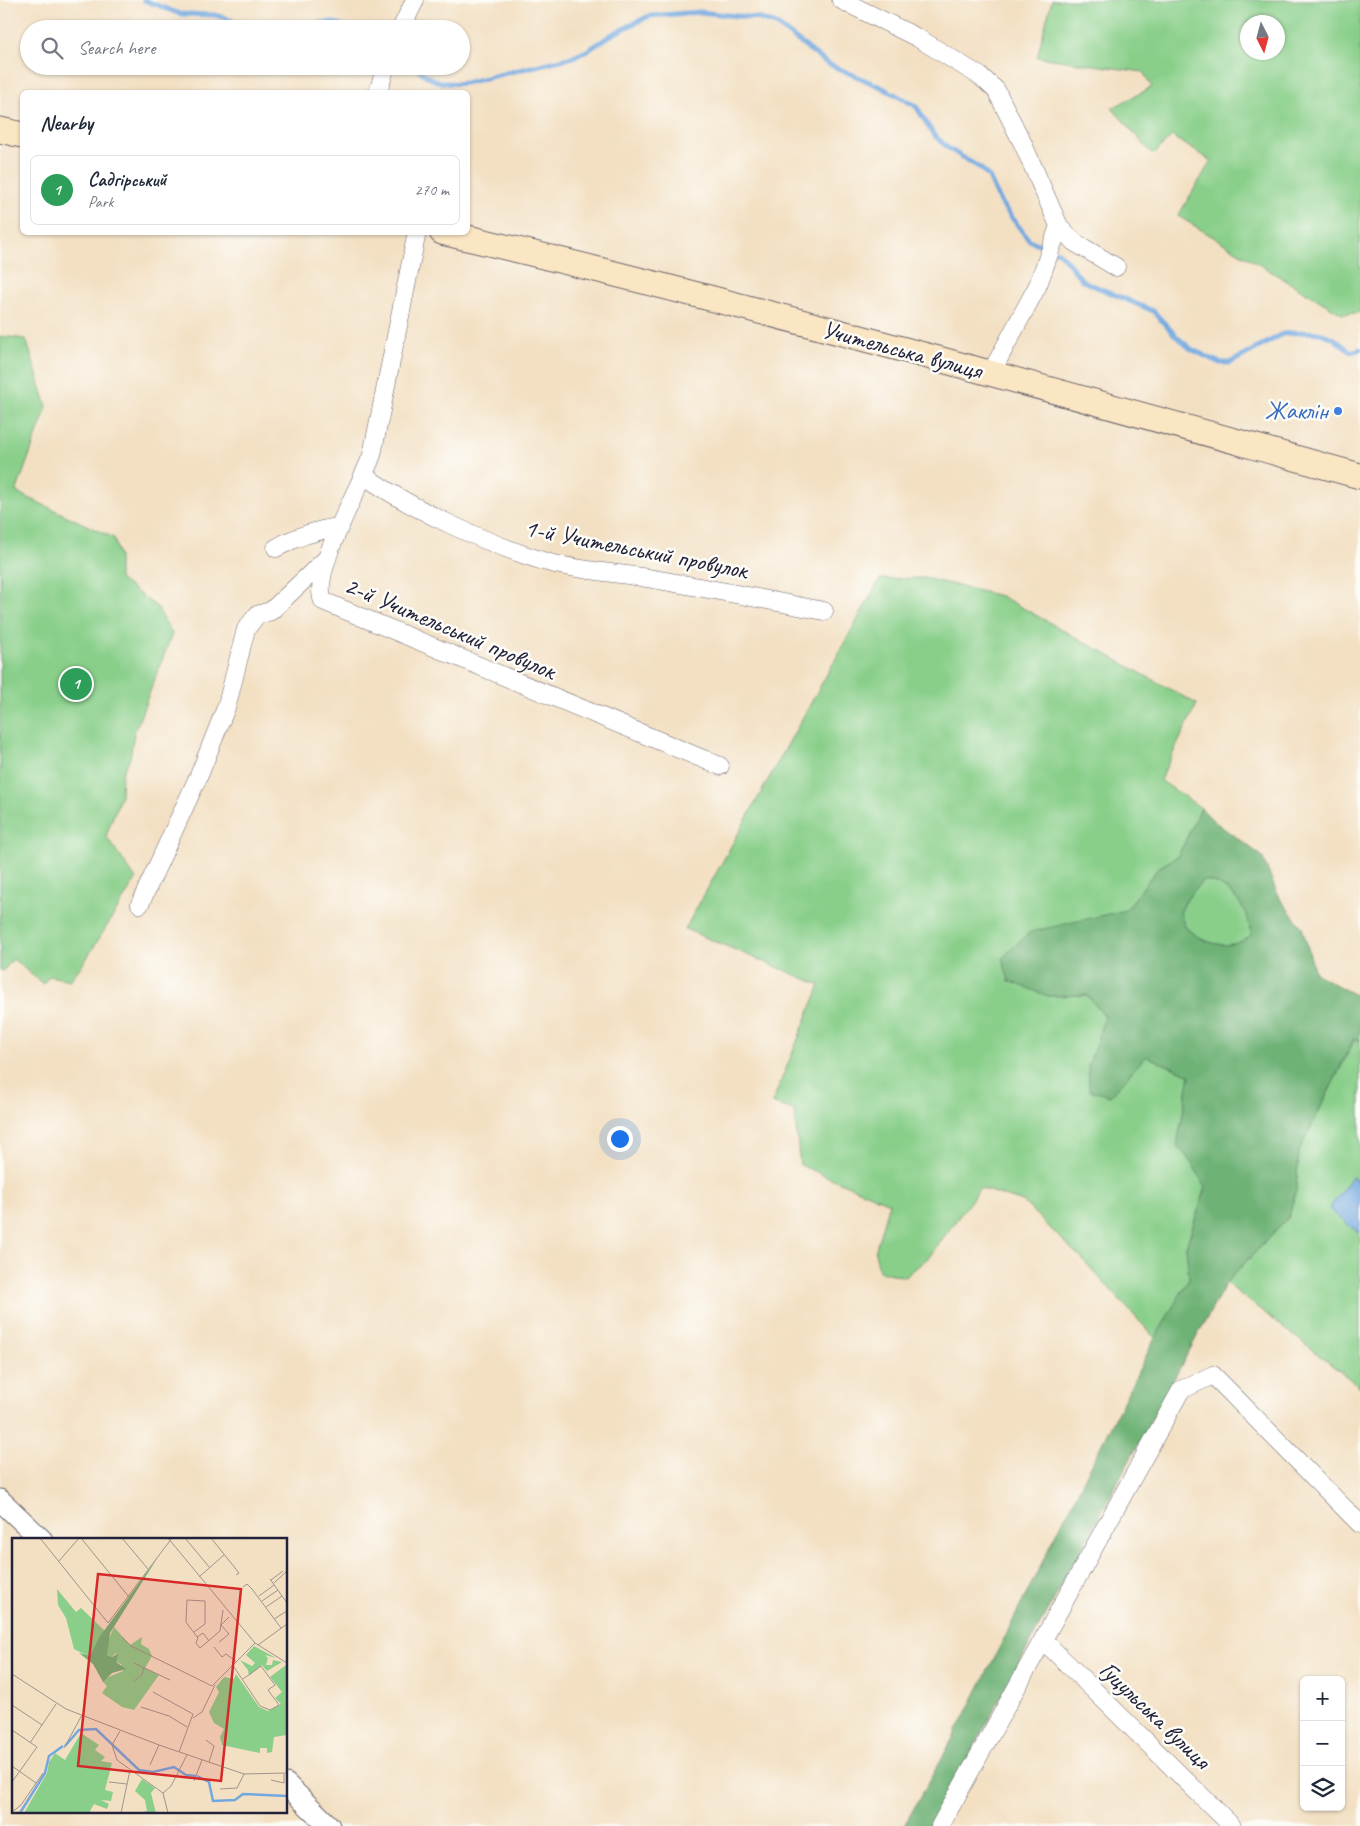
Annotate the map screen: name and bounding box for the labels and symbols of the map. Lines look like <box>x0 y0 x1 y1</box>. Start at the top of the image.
north arrow <box>1240 15 1285 60</box>
street label: Учительська вулиця <box>819 313 988 387</box>
place label: Жаклін <box>1265 395 1330 427</box>
marker: Жаклін <box>1332 405 1344 417</box>
street label: 1-й Учительський провулок <box>522 512 752 587</box>
street label: 2-й Учительський провулок <box>340 569 562 688</box>
pin: 1 <box>60 665 92 703</box>
your location <box>607 1126 633 1152</box>
inset map <box>12 1538 288 1814</box>
street label: Гуцульська вулиця <box>1093 1654 1219 1778</box>

